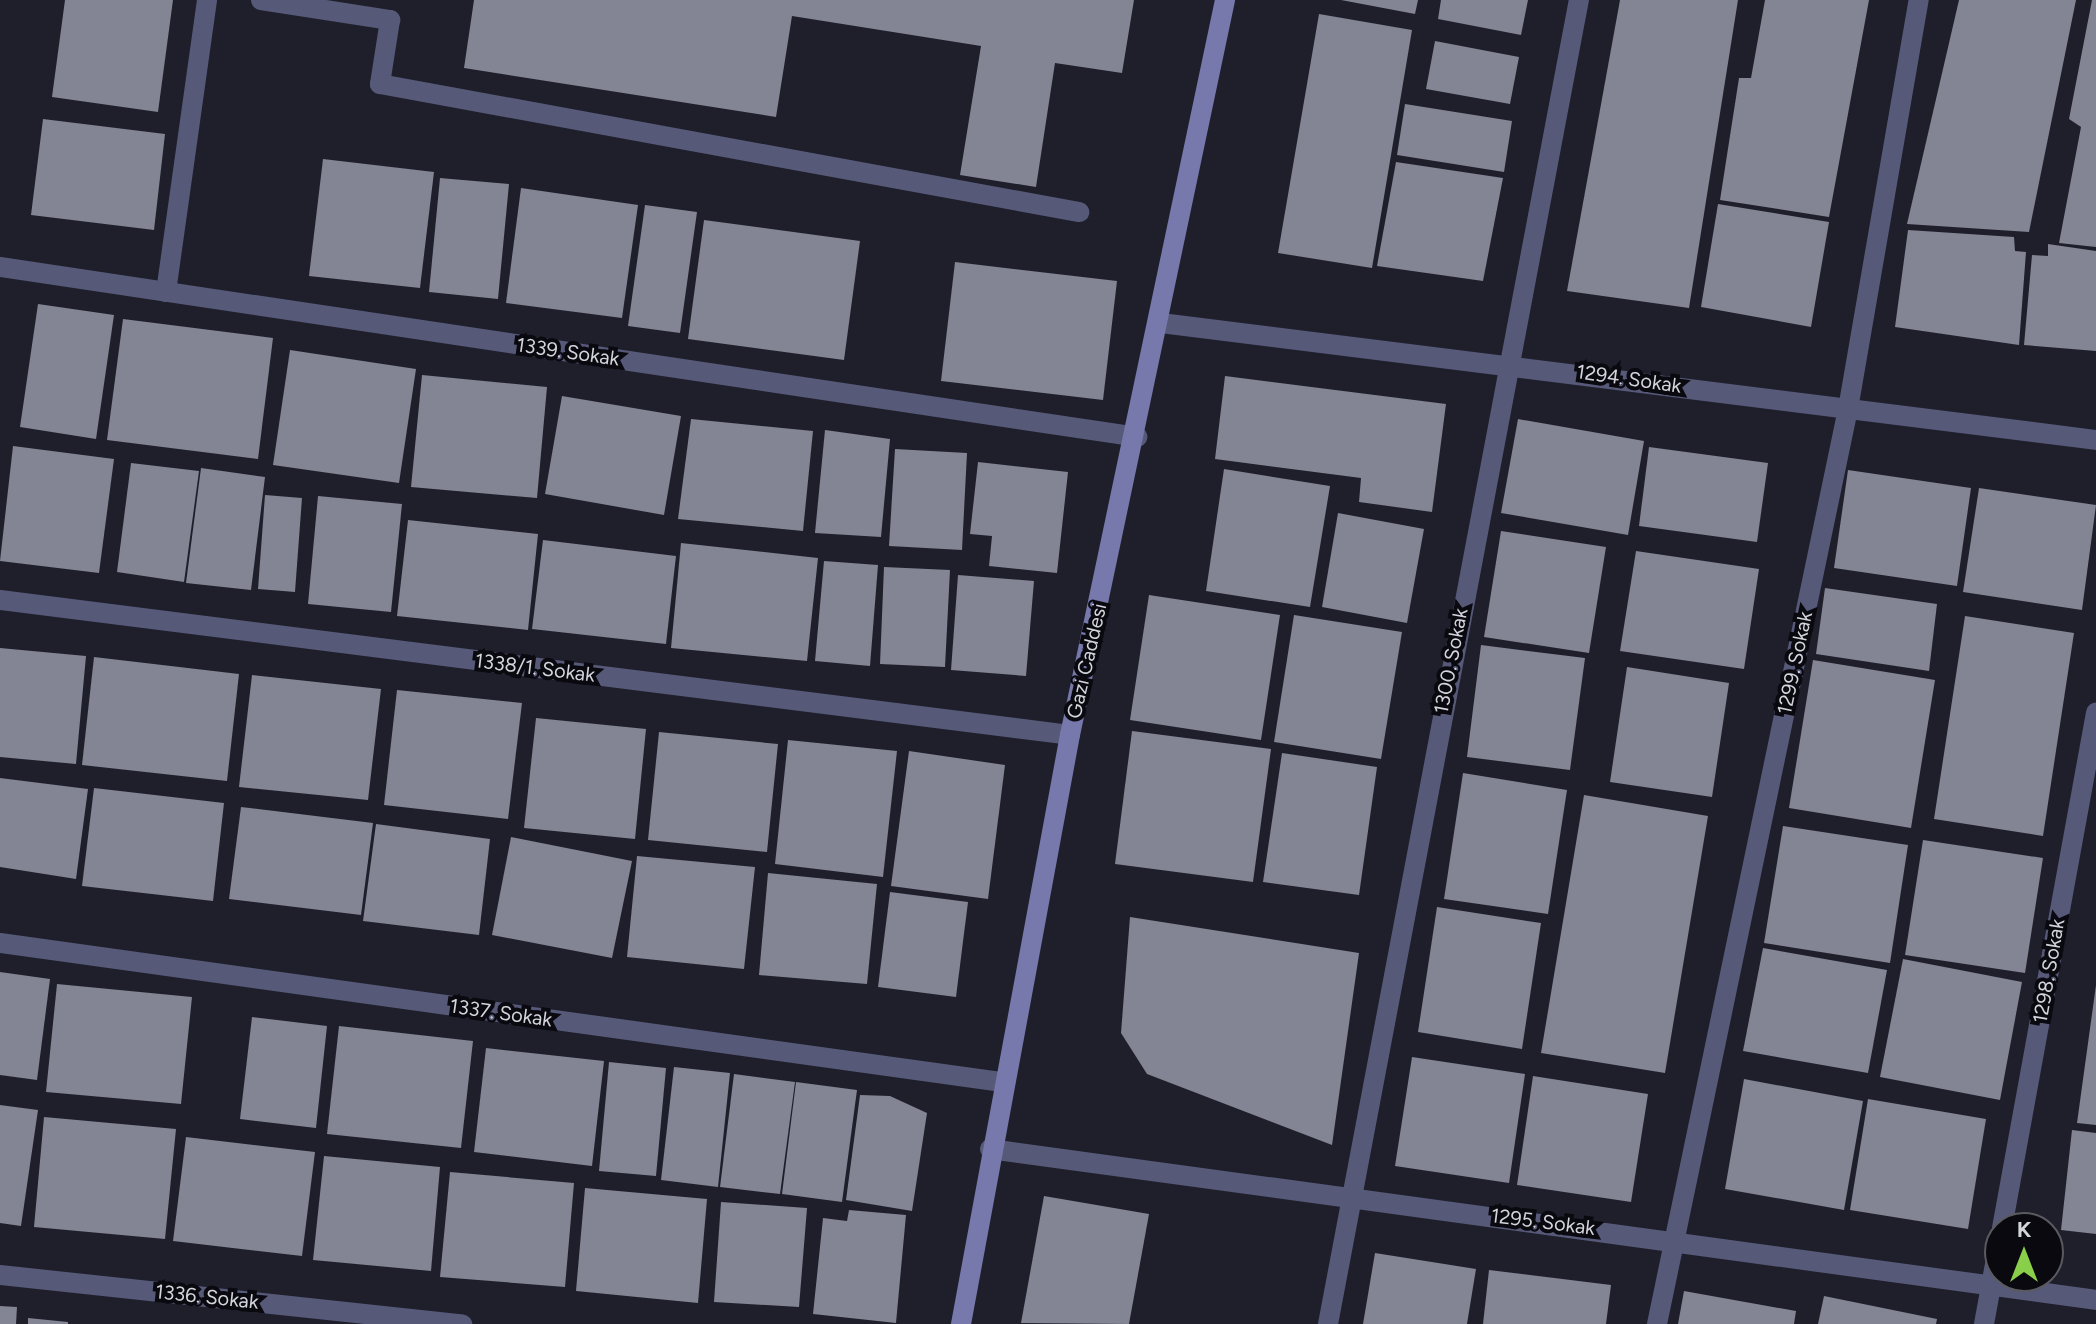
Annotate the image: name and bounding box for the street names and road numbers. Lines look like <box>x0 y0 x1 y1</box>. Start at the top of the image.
street label: 1339. Sokak <box>515 333 621 371</box>
street label: 1294. Sokak <box>1575 360 1683 398</box>
street label: Gazi Caddesi <box>1062 601 1112 721</box>
street label: 1300. Sokak <box>1429 606 1473 716</box>
street label: 1299. Sokak <box>1772 609 1818 717</box>
street label: 1338/1. Sokak <box>474 649 596 687</box>
street label: 1298. Sokak <box>2028 917 2070 1025</box>
street label: 1337. Sokak <box>448 994 554 1032</box>
street label: 1295. Sokak <box>1490 1204 1596 1240</box>
street label: 1336. Sokak <box>154 1280 260 1314</box>

